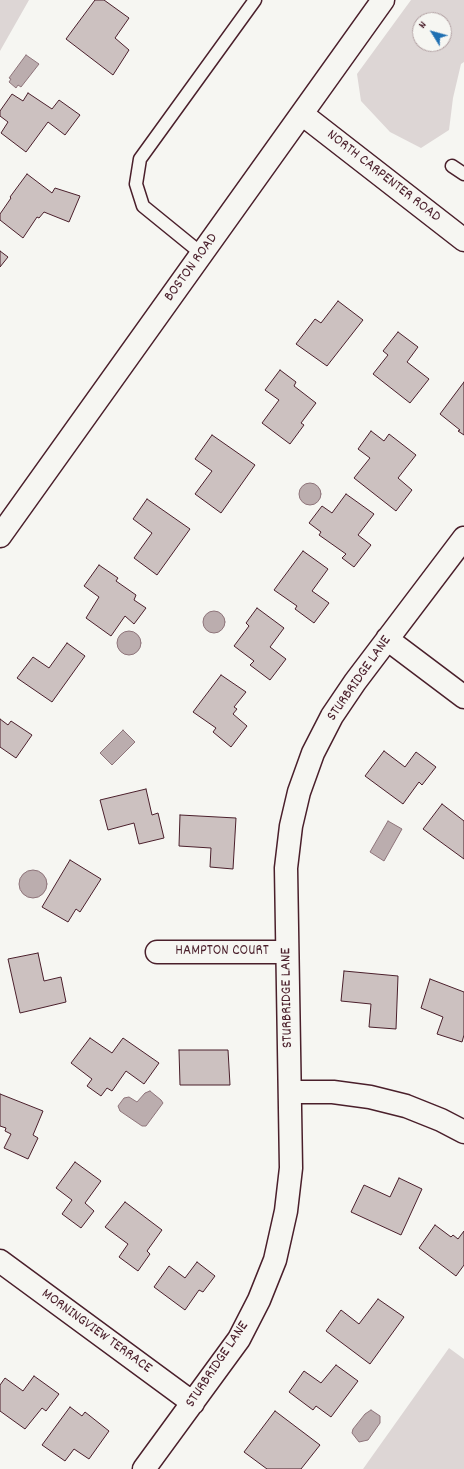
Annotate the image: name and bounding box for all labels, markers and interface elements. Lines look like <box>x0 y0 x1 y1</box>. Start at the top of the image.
north arrow <box>412 12 452 52</box>
text: N <box>415 18 431 32</box>
street label: NORTH CARPENTER ROAD <box>322 127 444 227</box>
street label: BOSTON ROAD <box>161 230 223 306</box>
street label: STURBRIDGE LANE <box>324 633 396 725</box>
street label: HAMPTON COURT <box>175 943 269 961</box>
street label: STURBRIDGE LANE <box>278 948 298 1048</box>
street label: MORNINGVIEW TERRACE <box>37 1286 155 1378</box>
street label: STURBRIDGE LANE <box>182 1318 254 1412</box>

